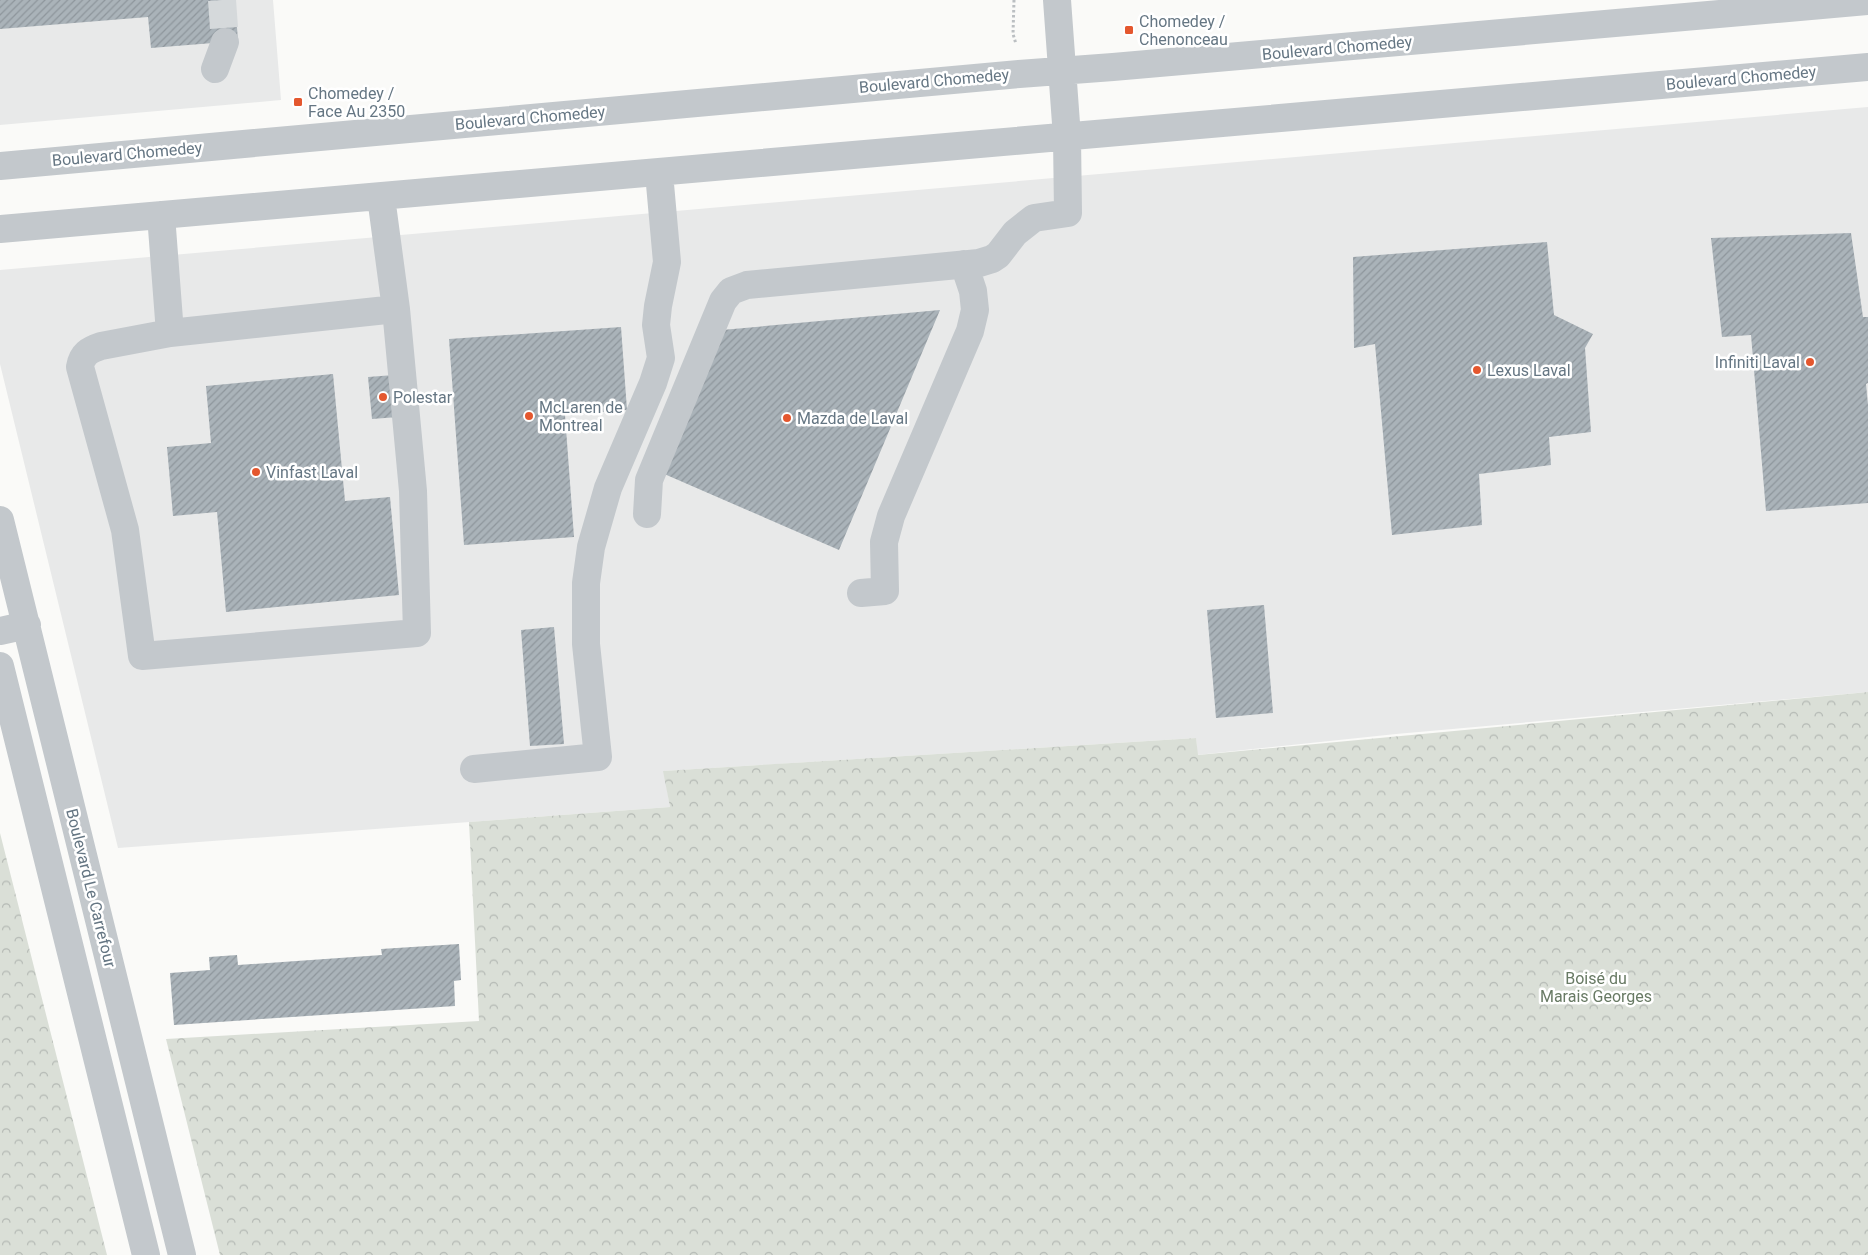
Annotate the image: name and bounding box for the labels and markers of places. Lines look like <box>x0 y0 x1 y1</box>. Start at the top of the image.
place label: Chomedey / Chenonceau <box>1139 12 1228 49</box>
marker: Chomedey / Chenonceau <box>1123 24 1135 36</box>
place label: Chomedey / Face Au 2350 <box>308 84 405 121</box>
marker: Chomedey / Face Au 2350 <box>292 96 304 108</box>
place label: Infiniti Laval <box>1715 353 1800 372</box>
marker: Infiniti Laval <box>1804 356 1816 368</box>
place label: Lexus Laval <box>1487 361 1571 380</box>
marker: Lexus Laval <box>1471 364 1483 376</box>
place label: Polestar <box>393 388 453 407</box>
marker: Polestar <box>377 391 389 403</box>
place label: McLaren de Montreal <box>539 398 623 435</box>
place label: Mazda de Laval <box>797 409 908 428</box>
marker: McLaren de Montreal <box>523 410 535 422</box>
marker: Mazda de Laval <box>781 412 793 424</box>
place label: Vinfast Laval <box>266 463 358 482</box>
marker: Vinfast Laval <box>250 466 262 478</box>

